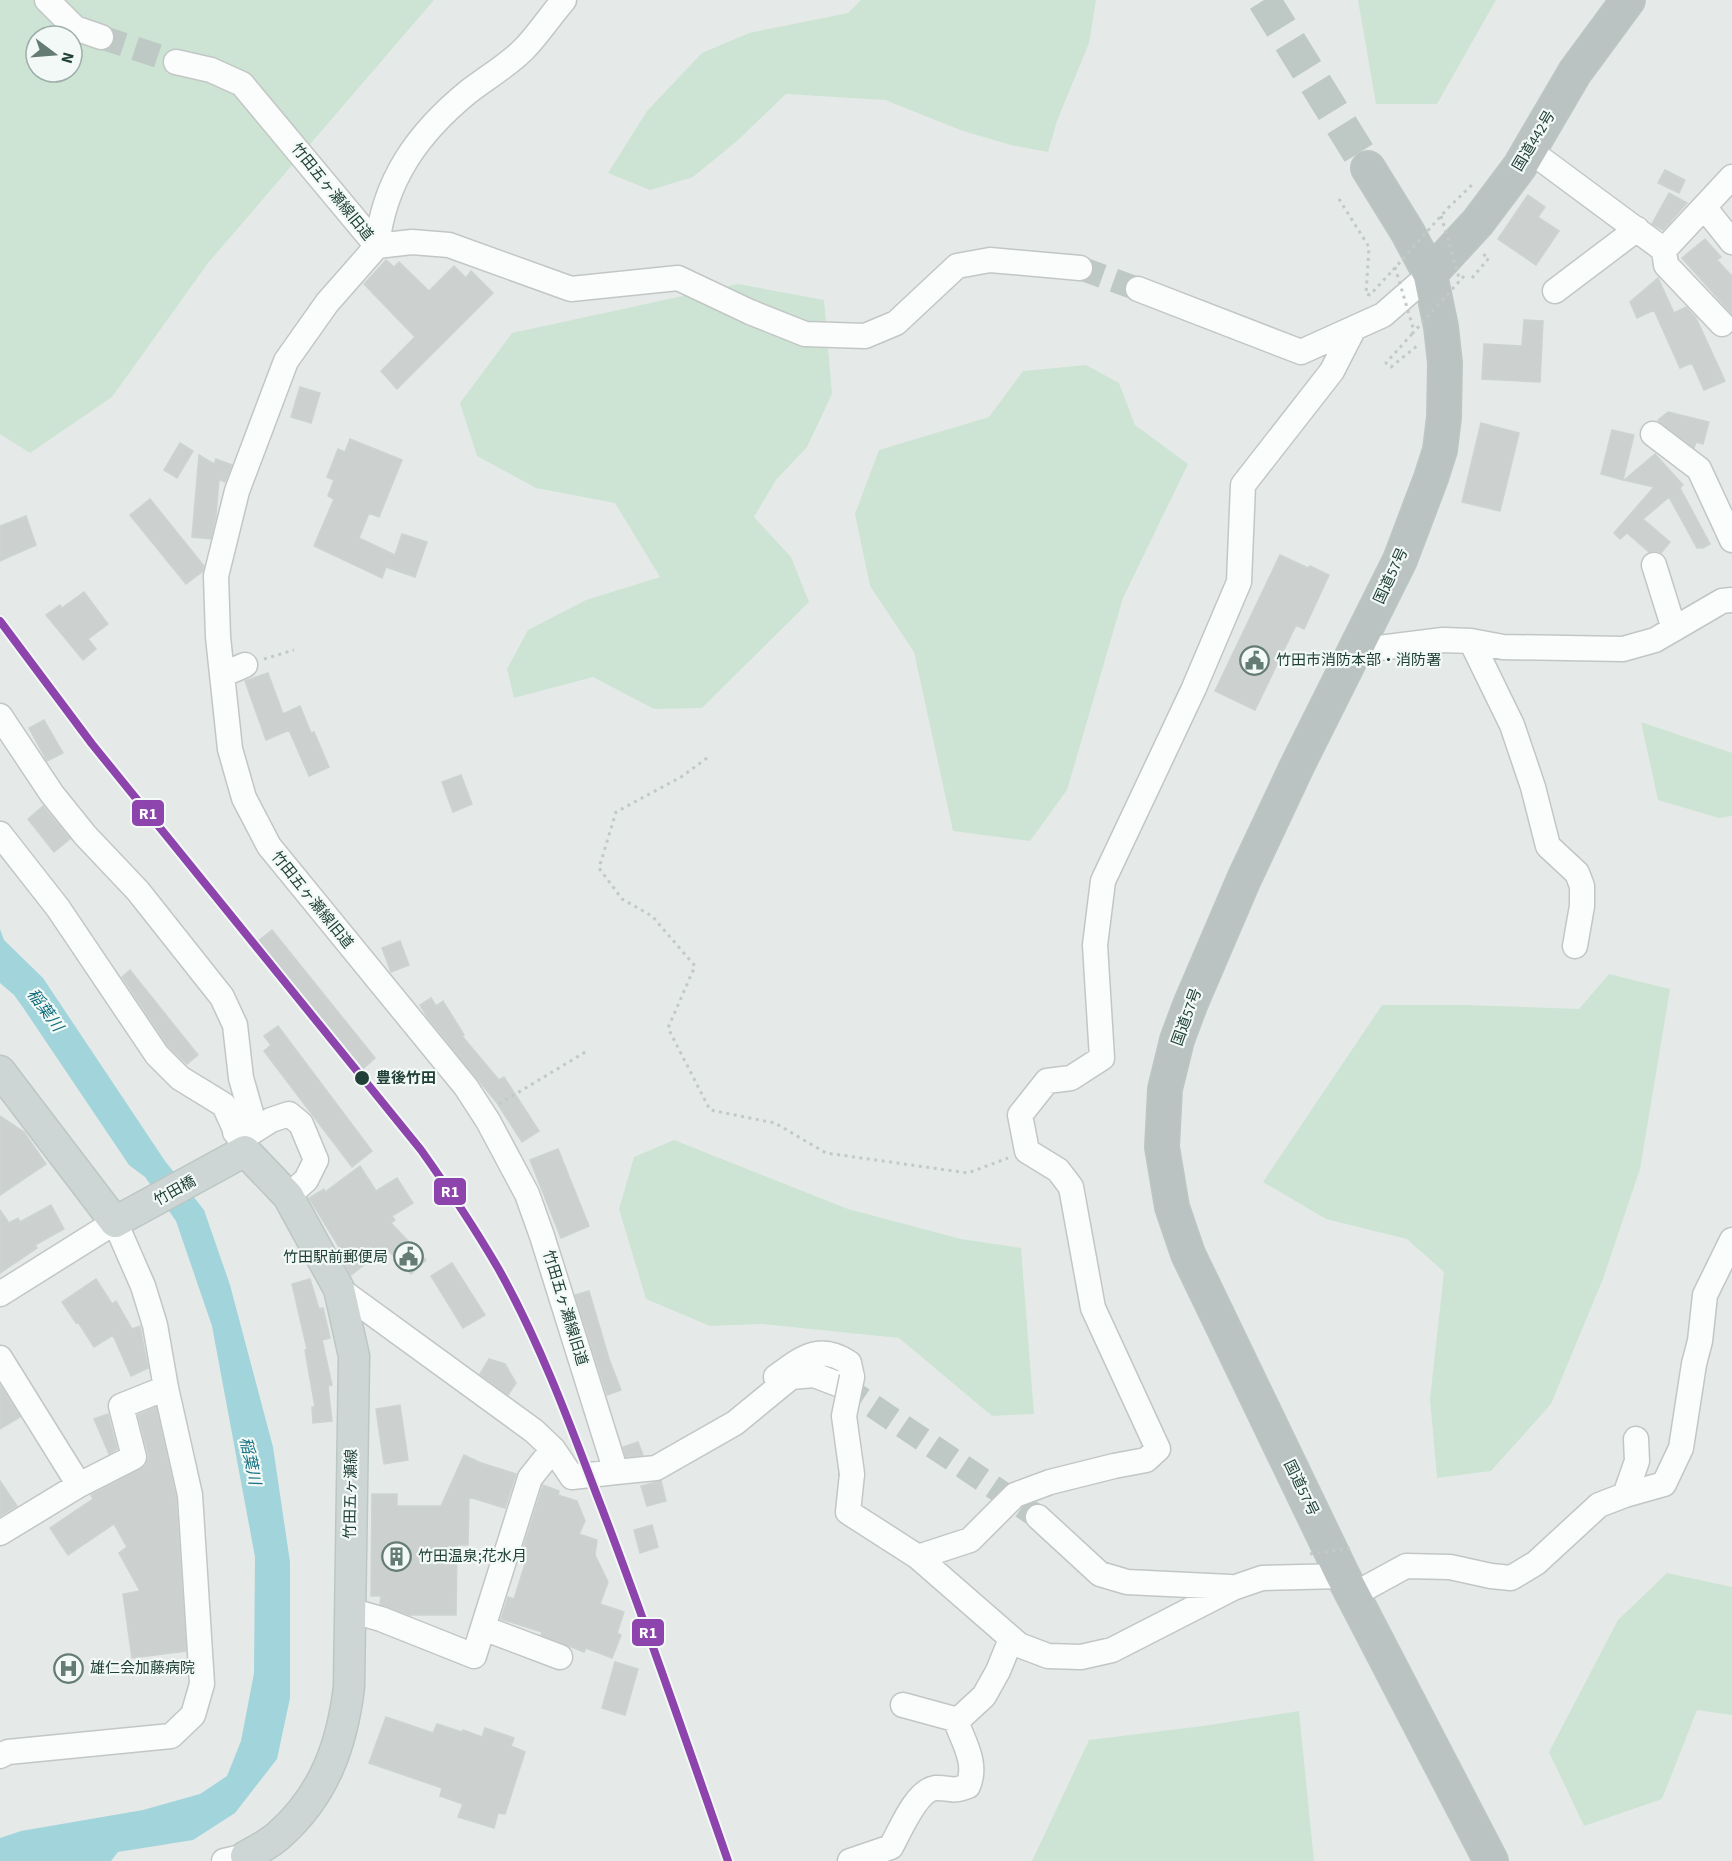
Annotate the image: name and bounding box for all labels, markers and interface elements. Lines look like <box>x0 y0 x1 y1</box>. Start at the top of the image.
north arrow <box>24 24 84 84</box>
text: N <box>55 50 79 66</box>
street label: 国道442号 <box>1508 107 1560 175</box>
street label: 竹田五ヶ瀬線旧道 <box>286 139 378 245</box>
street label: 国道57号 <box>1369 544 1413 608</box>
public building icon: 竹田市消防本部・消防署 <box>1239 644 1271 676</box>
place label: 竹田市消防本部・消防署 <box>1276 650 1441 671</box>
line badge: R1 <box>131 799 165 827</box>
text: R1 <box>139 803 157 825</box>
street label: 竹田五ヶ瀬線旧道 <box>266 847 358 953</box>
water label: 稲葉川 <box>22 984 69 1037</box>
street label: 国道57号 <box>1167 985 1207 1049</box>
place label: 豊後竹田 <box>376 1068 436 1089</box>
marker: 豊後竹田 <box>353 1069 371 1087</box>
street label: 竹田橋 <box>150 1171 200 1211</box>
line badge: R1 <box>433 1177 467 1206</box>
text: R1 <box>441 1181 459 1203</box>
public building icon: 竹田駅前郵便局 <box>393 1241 425 1273</box>
place label: 竹田駅前郵便局 <box>283 1247 388 1268</box>
street label: 竹田五ヶ瀬線旧道 <box>537 1248 593 1368</box>
water label: 稲葉川 <box>234 1435 266 1489</box>
street label: 竹田五ヶ瀬線 <box>340 1449 362 1539</box>
street label: 国道57号 <box>1278 1456 1324 1520</box>
building icon: 竹田温泉;花水月 <box>381 1540 413 1572</box>
place label: 竹田温泉;花水月 <box>418 1546 527 1567</box>
line badge: R1 <box>631 1618 665 1647</box>
text: R1 <box>639 1622 657 1644</box>
hospital icon: 雄仁会加藤病院 <box>53 1652 85 1684</box>
place label: 雄仁会加藤病院 <box>90 1658 195 1679</box>

